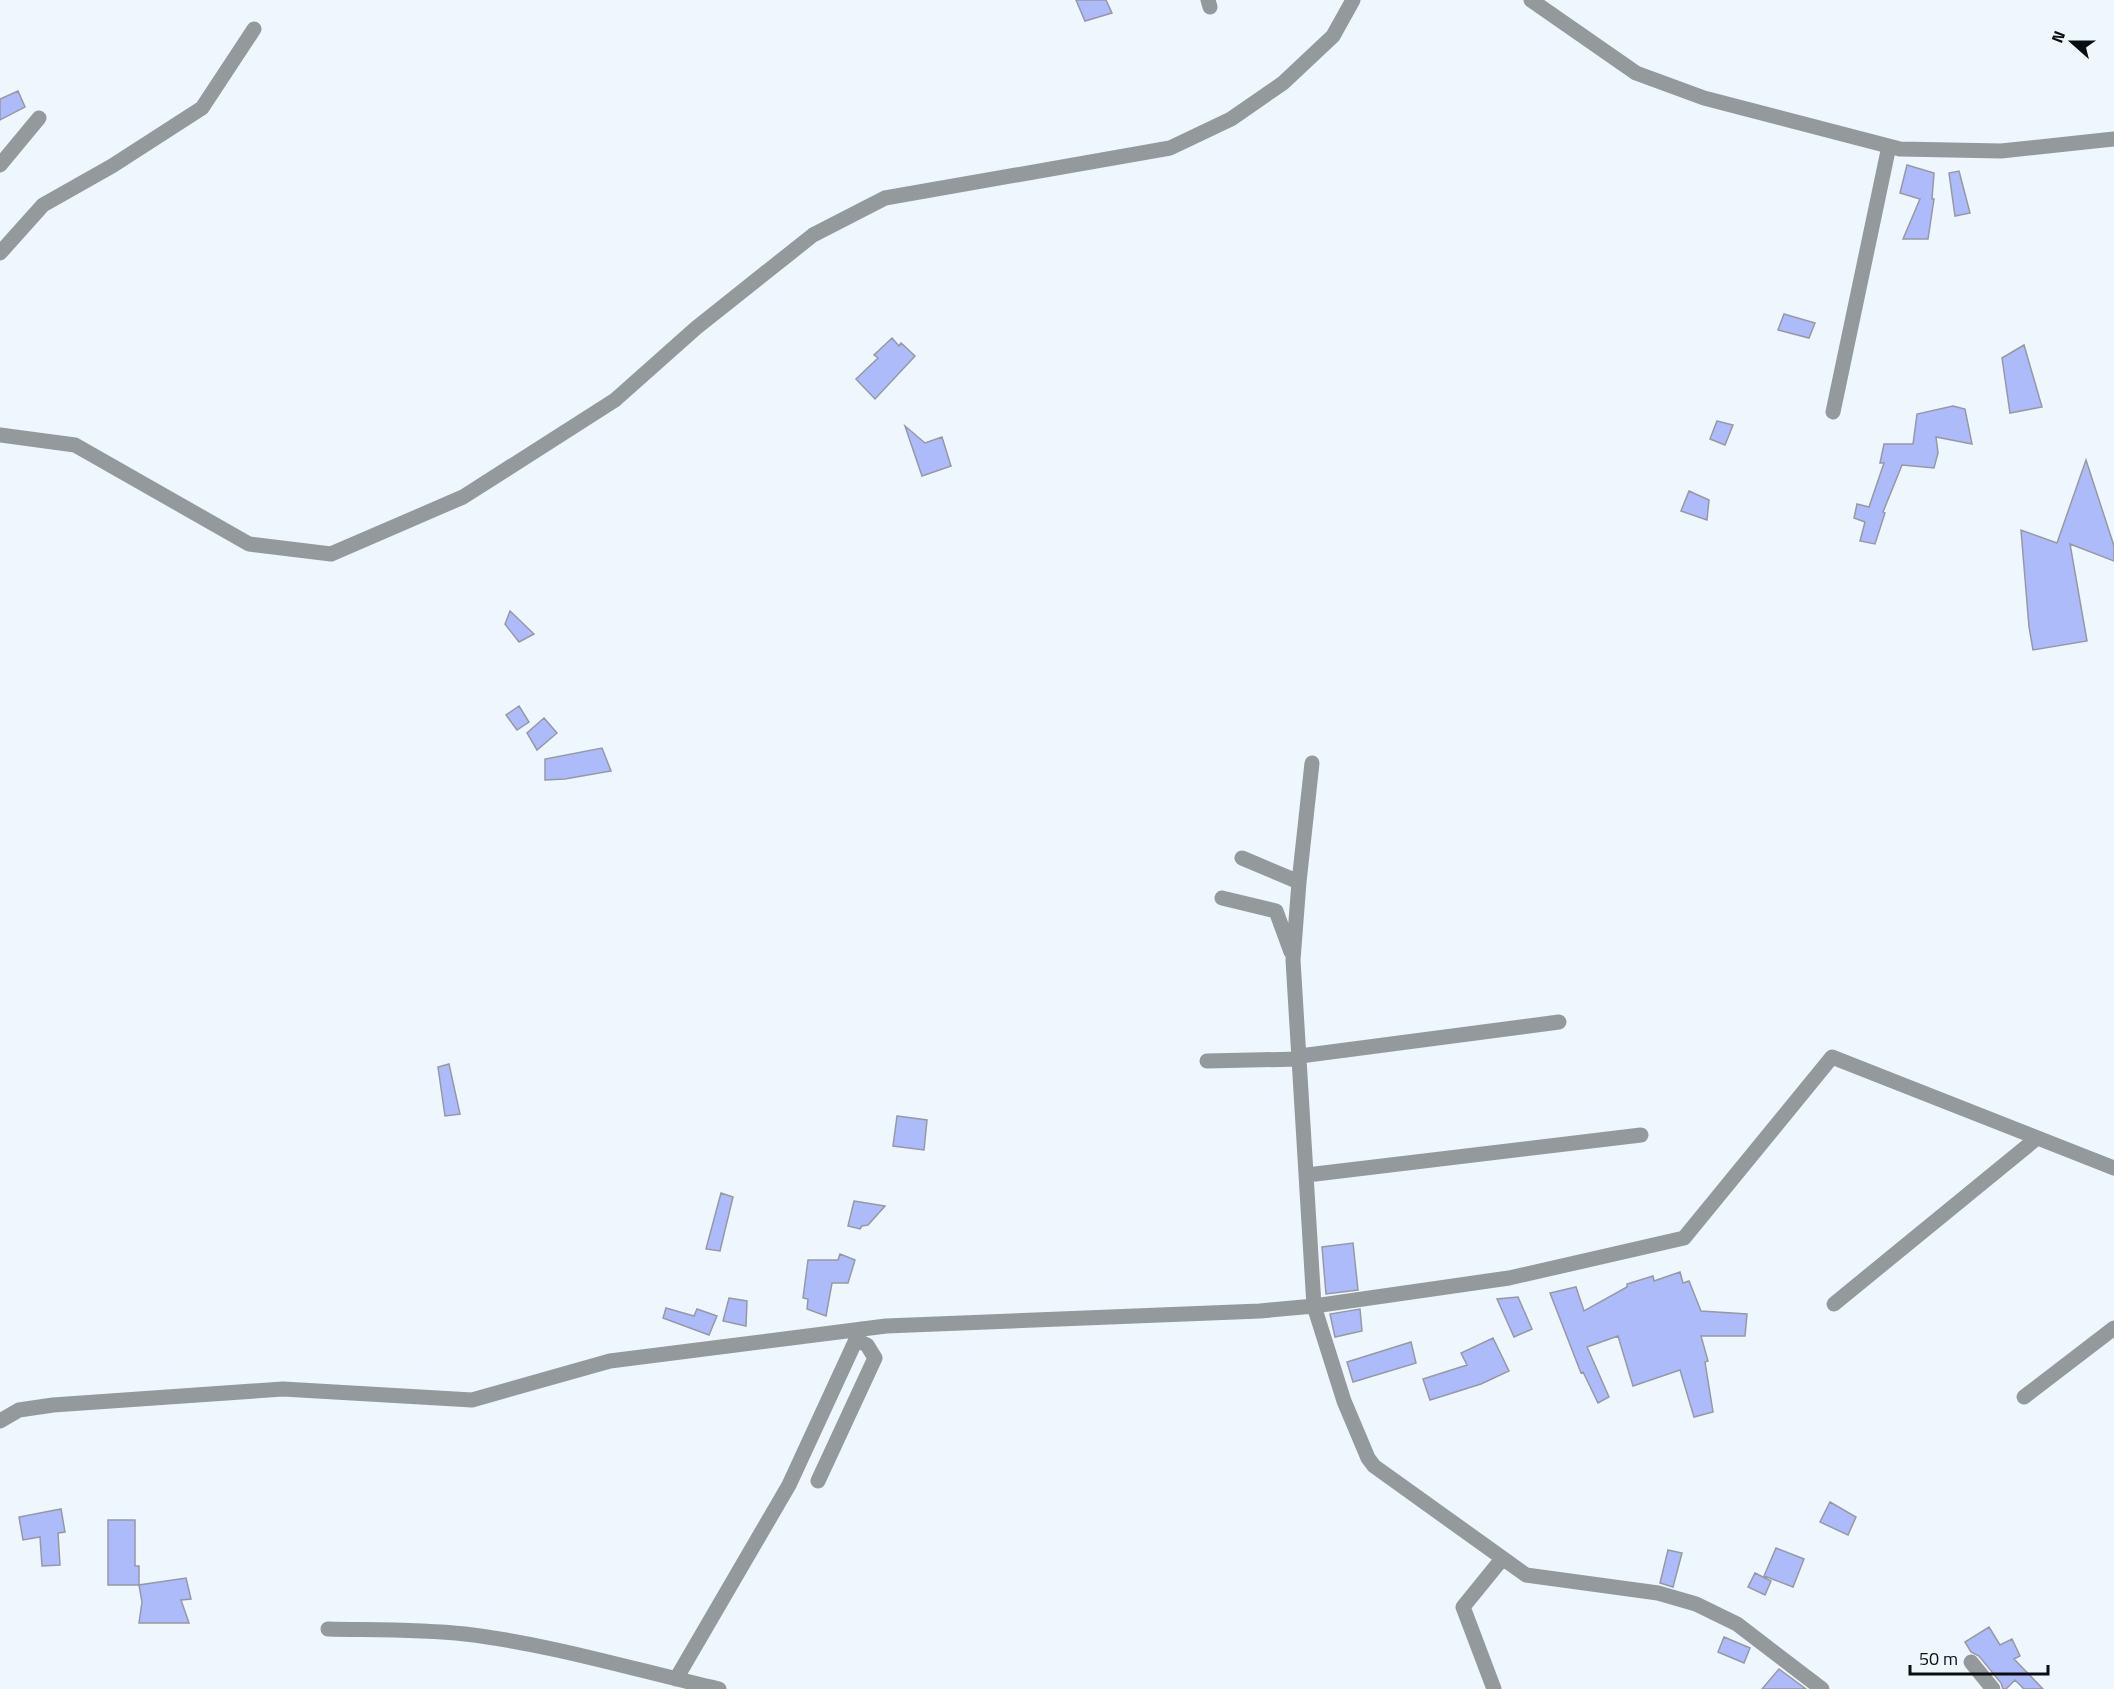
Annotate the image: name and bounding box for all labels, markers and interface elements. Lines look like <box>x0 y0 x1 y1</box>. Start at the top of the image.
north arrow <box>2042 12 2102 72</box>
text: N <box>2045 27 2071 46</box>
scale bar <box>1910 1638 2048 1676</box>
text: 50 m <box>1919 1645 1958 1672</box>

